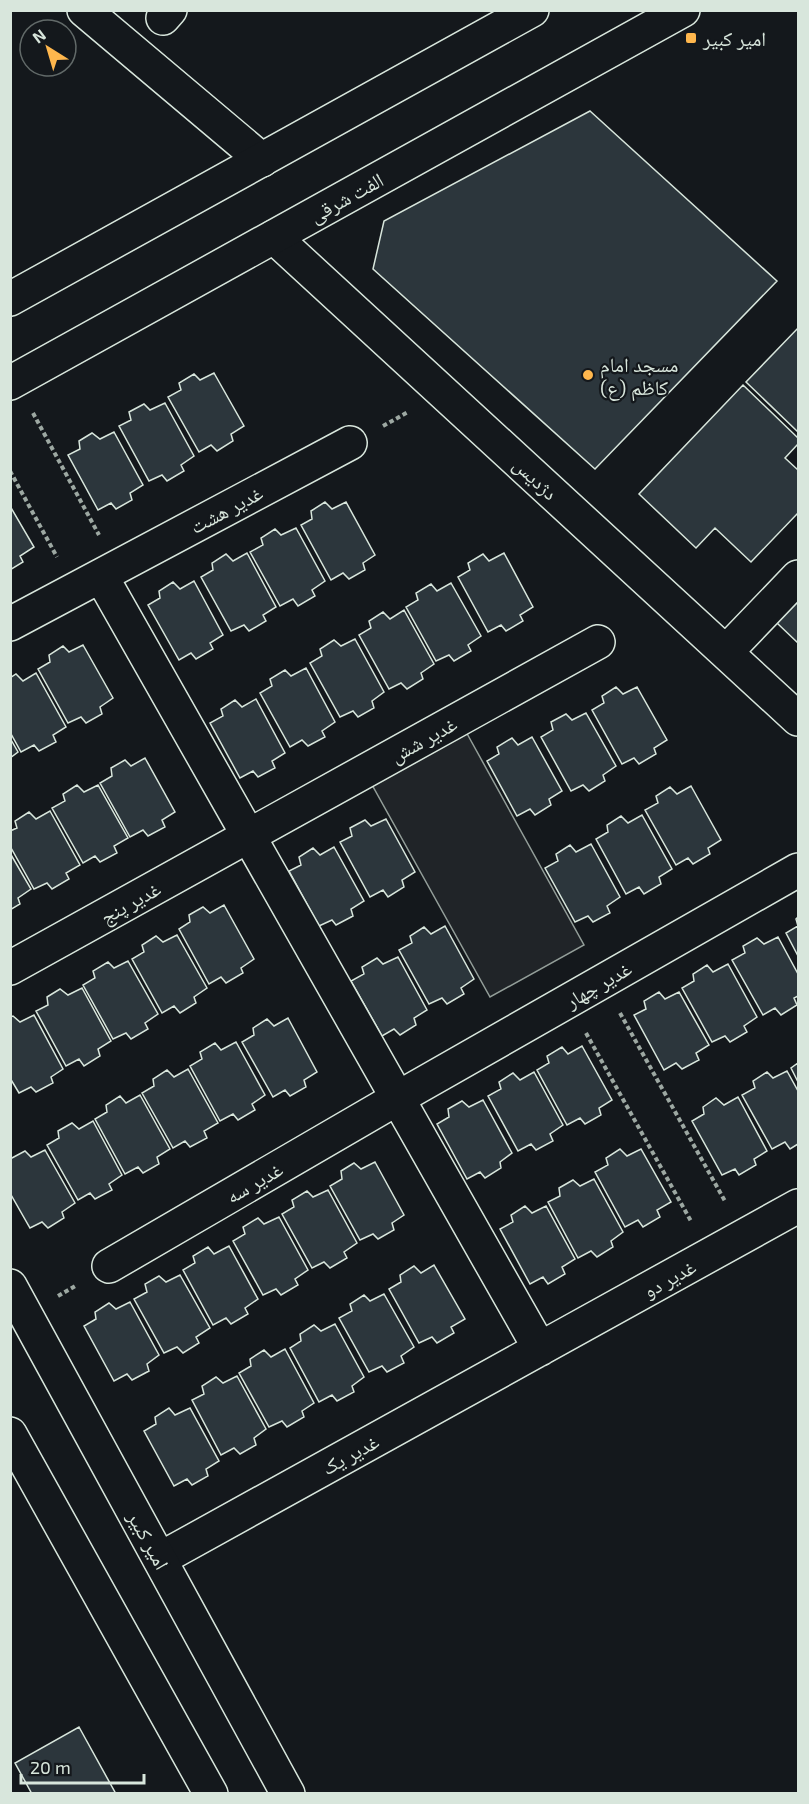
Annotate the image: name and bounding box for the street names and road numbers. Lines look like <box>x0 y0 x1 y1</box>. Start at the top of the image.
street label: الفت شرقی <box>305 167 388 228</box>
street label: دژدیس <box>508 452 563 505</box>
street label: غدیر هشت <box>186 480 267 538</box>
street label: غدیر شش <box>385 711 461 768</box>
street label: غدیر پنج <box>96 876 165 930</box>
street label: غدیر چهار <box>560 956 636 1014</box>
street label: غدیر سه <box>222 1156 287 1208</box>
street label: غدیر دو <box>638 1254 700 1303</box>
street label: غدیر یک <box>317 1429 383 1480</box>
street label: امیر کبیر <box>122 1506 175 1574</box>

